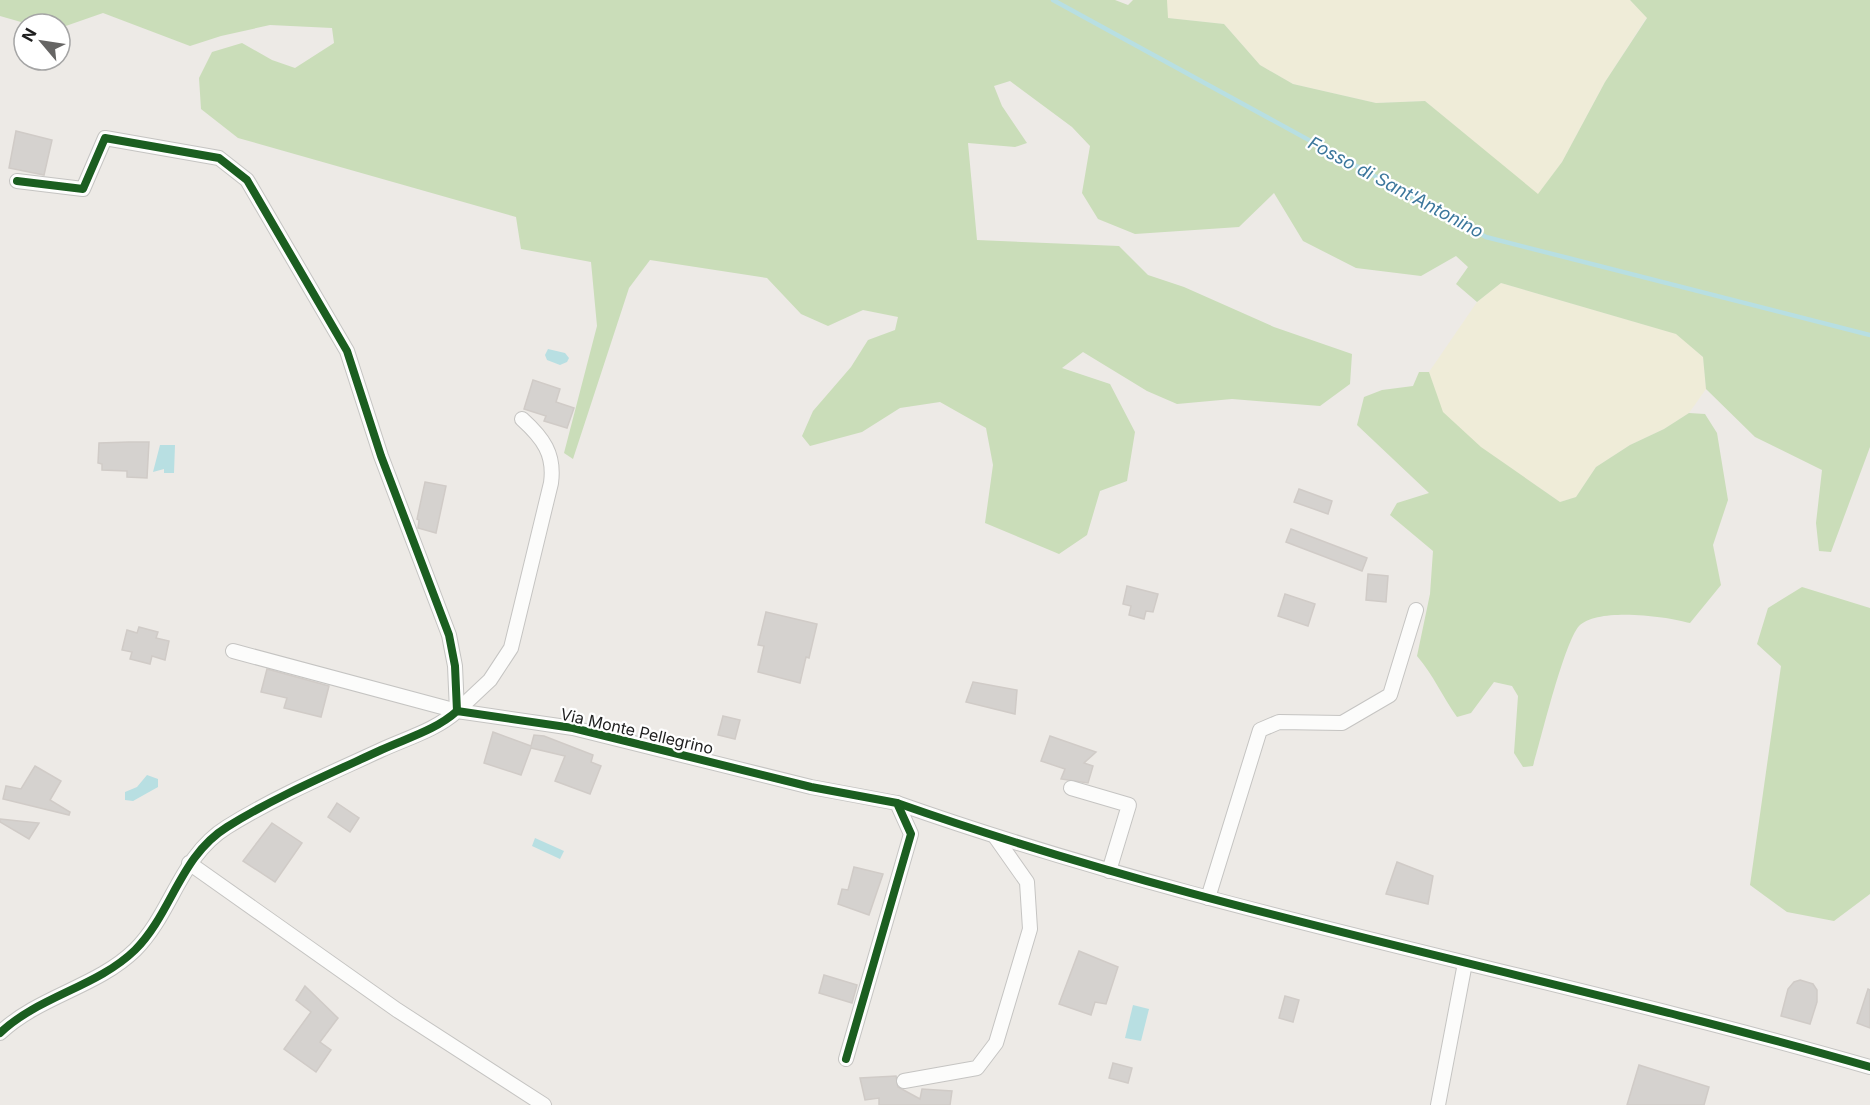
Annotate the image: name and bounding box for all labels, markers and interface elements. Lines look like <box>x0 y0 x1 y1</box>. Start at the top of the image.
north arrow <box>12 12 72 72</box>
text: N <box>17 25 41 45</box>
water label: Fosso di Sant'Antonino <box>1305 132 1487 242</box>
street label: Via Monte Pellegrino <box>559 704 715 758</box>

